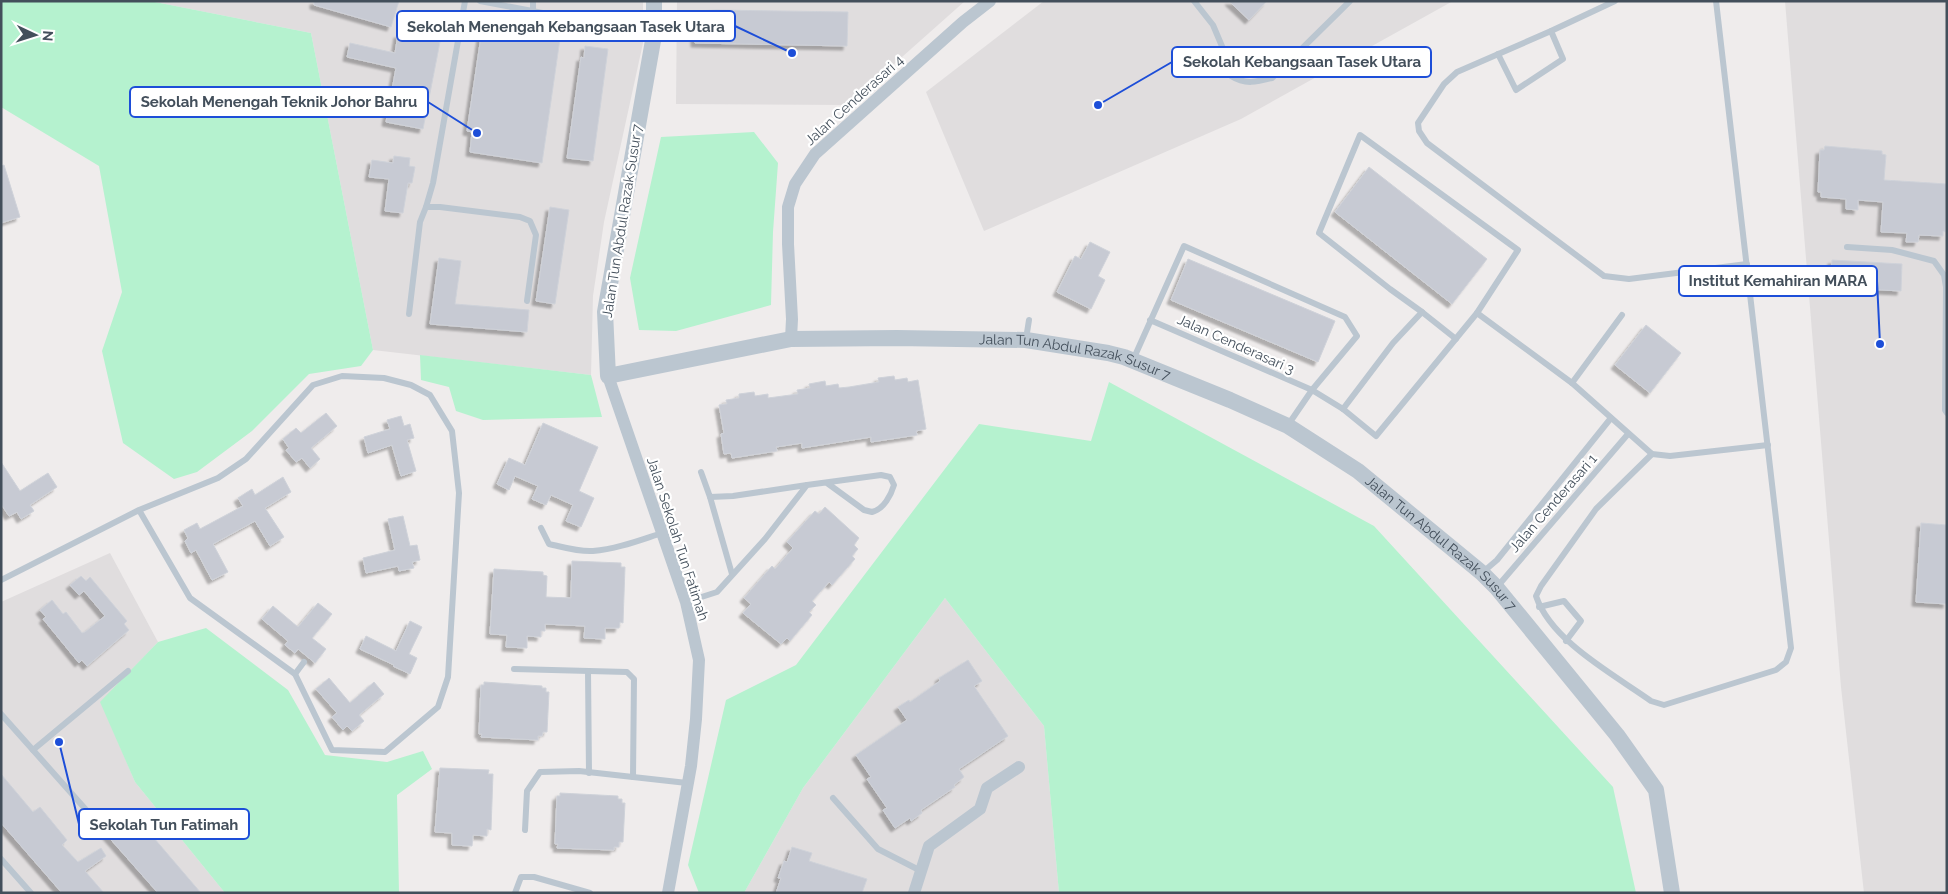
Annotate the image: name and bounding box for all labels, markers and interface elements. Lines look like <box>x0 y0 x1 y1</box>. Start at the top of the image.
north arrow <box>10 10 60 60</box>
callout: Sekolah Menengah Kebangsaan Tasek Utara <box>397 11 735 41</box>
text: Sekolah Menengah Kebangsaan Tasek Utara <box>407 18 725 36</box>
text: N <box>40 30 56 42</box>
callout: Sekolah Kebangsaan Tasek Utara <box>1172 47 1431 77</box>
street label: Jalan Cenderasari 4 <box>802 52 907 148</box>
text: Sekolah Kebangsaan Tasek Utara <box>1183 53 1421 71</box>
callout: Sekolah Menengah Teknik Johor Bahru <box>130 87 428 117</box>
text: Sekolah Menengah Teknik Johor Bahru <box>141 93 417 111</box>
street label: Jalan Tun Abdul Razak Susur 7 <box>599 123 645 319</box>
callout: Institut Kemahiran MARA <box>1679 266 1877 296</box>
text: Institut Kemahiran MARA <box>1689 272 1868 290</box>
street label: Jalan Cenderasari 3 <box>1175 311 1297 377</box>
street label: Jalan Tun Abdul Razak Susur 7 <box>979 331 1173 383</box>
street label: Jalan Cenderasari 1 <box>1506 451 1600 555</box>
street label: Jalan Sekolah Tun Fatimah <box>644 455 712 623</box>
street label: Jalan Tun Abdul Razak Susur 7 <box>1362 473 1520 614</box>
callout: Sekolah Tun Fatimah <box>79 809 249 839</box>
text: Sekolah Tun Fatimah <box>90 816 238 834</box>

